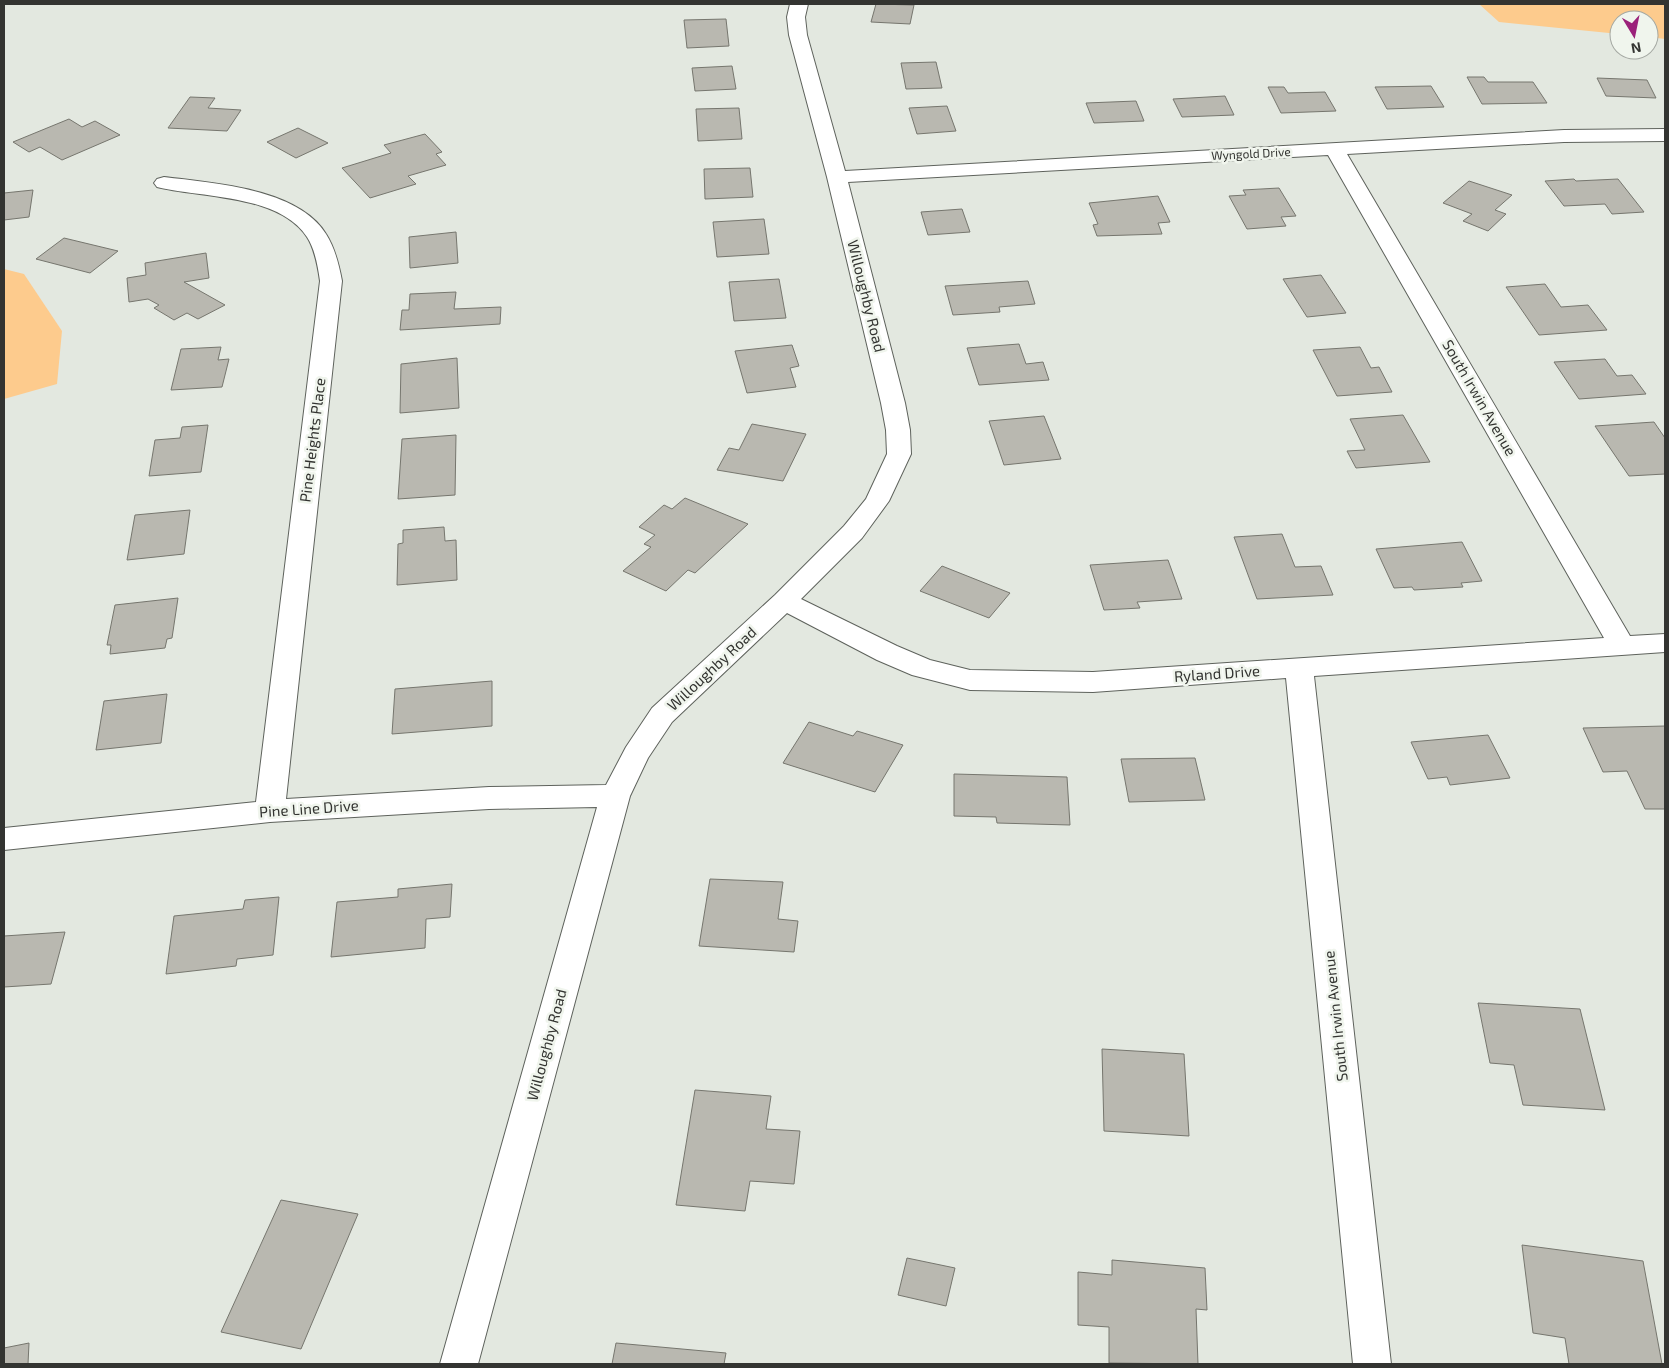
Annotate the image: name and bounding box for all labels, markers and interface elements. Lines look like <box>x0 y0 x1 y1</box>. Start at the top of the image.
north arrow <box>1609 10 1659 60</box>
text: N <box>1630 39 1643 58</box>
street label: Wyngold Drive <box>1211 144 1291 162</box>
street label: Willoughby Road <box>844 238 890 354</box>
street label: South Irwin Avenue <box>1439 336 1520 459</box>
street label: Pine Heights Place <box>295 377 329 503</box>
street label: Willoughby Road <box>663 622 760 714</box>
street label: Ryland Drive <box>1173 661 1261 685</box>
street label: Pine Line Drive <box>259 796 359 820</box>
street label: South Irwin Avenue <box>1319 950 1351 1082</box>
street label: Willoughby Road <box>522 987 570 1103</box>

